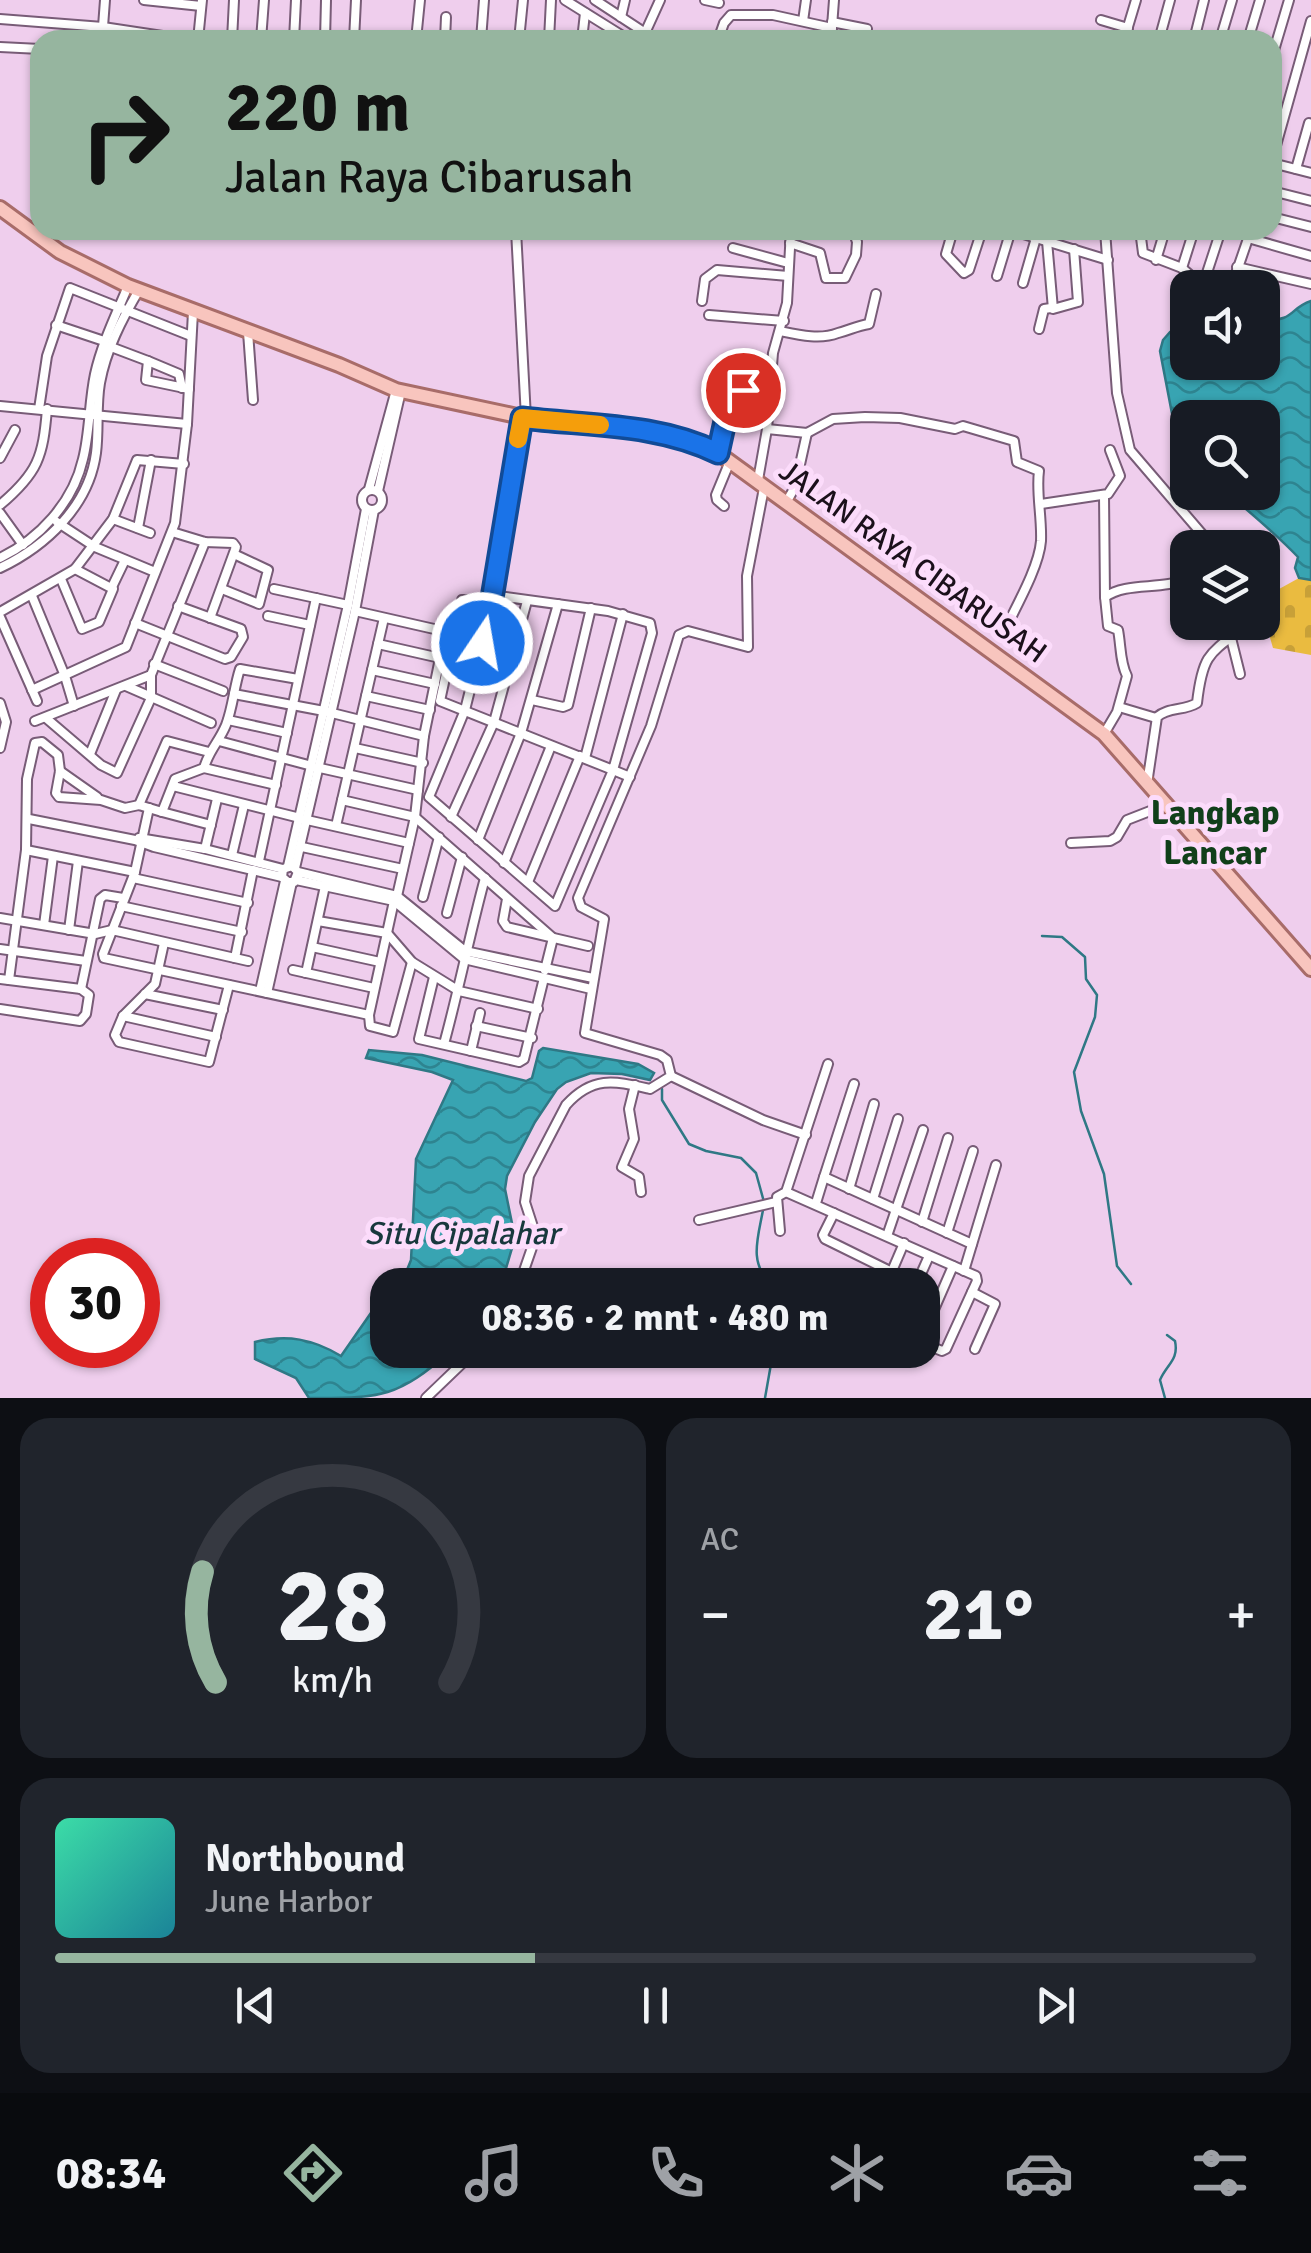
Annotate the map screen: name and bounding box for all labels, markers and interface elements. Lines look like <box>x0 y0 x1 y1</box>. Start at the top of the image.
text: 220 m <box>225 64 410 150</box>
icon: right <box>60 70 190 200</box>
text: Jalan Raya Cibarusah <box>225 150 634 205</box>
map controls <box>1170 270 1280 640</box>
button: sound <box>1170 270 1280 380</box>
pin <box>701 348 786 433</box>
icon: arrive <box>716 363 771 418</box>
button: search <box>1170 400 1280 510</box>
street label: JALAN RAYA CIBARUSAH <box>772 453 1054 671</box>
button: layers <box>1170 530 1280 640</box>
position arrow <box>430 591 534 695</box>
district label: Langkap Lancar <box>1150 791 1280 874</box>
water label: Situ Cipalahar <box>365 1214 563 1253</box>
speed limit sign: 30 <box>30 1238 160 1368</box>
text: 08:36 · 2 mnt · 480 m <box>481 1294 829 1341</box>
text: AC <box>701 1520 739 1559</box>
text: 28 <box>277 1542 389 1670</box>
text: 21° <box>923 1568 1034 1661</box>
text: − <box>701 1581 730 1649</box>
text: + <box>1226 1581 1256 1649</box>
text: km/h <box>292 1658 373 1702</box>
text: Northbound <box>205 1835 405 1882</box>
text: June Harbor <box>205 1882 372 1921</box>
icon: previous <box>228 1978 283 2033</box>
icon: pause <box>628 1978 683 2033</box>
icon: next <box>1028 1978 1083 2033</box>
icon: directions <box>278 2138 348 2208</box>
icon: music <box>459 2138 529 2208</box>
icon: phone <box>641 2138 711 2208</box>
icon: climate <box>822 2138 892 2208</box>
icon: car <box>1004 2138 1074 2208</box>
icon: filters <box>1185 2138 1255 2208</box>
text: 08:34 <box>56 2146 166 2201</box>

